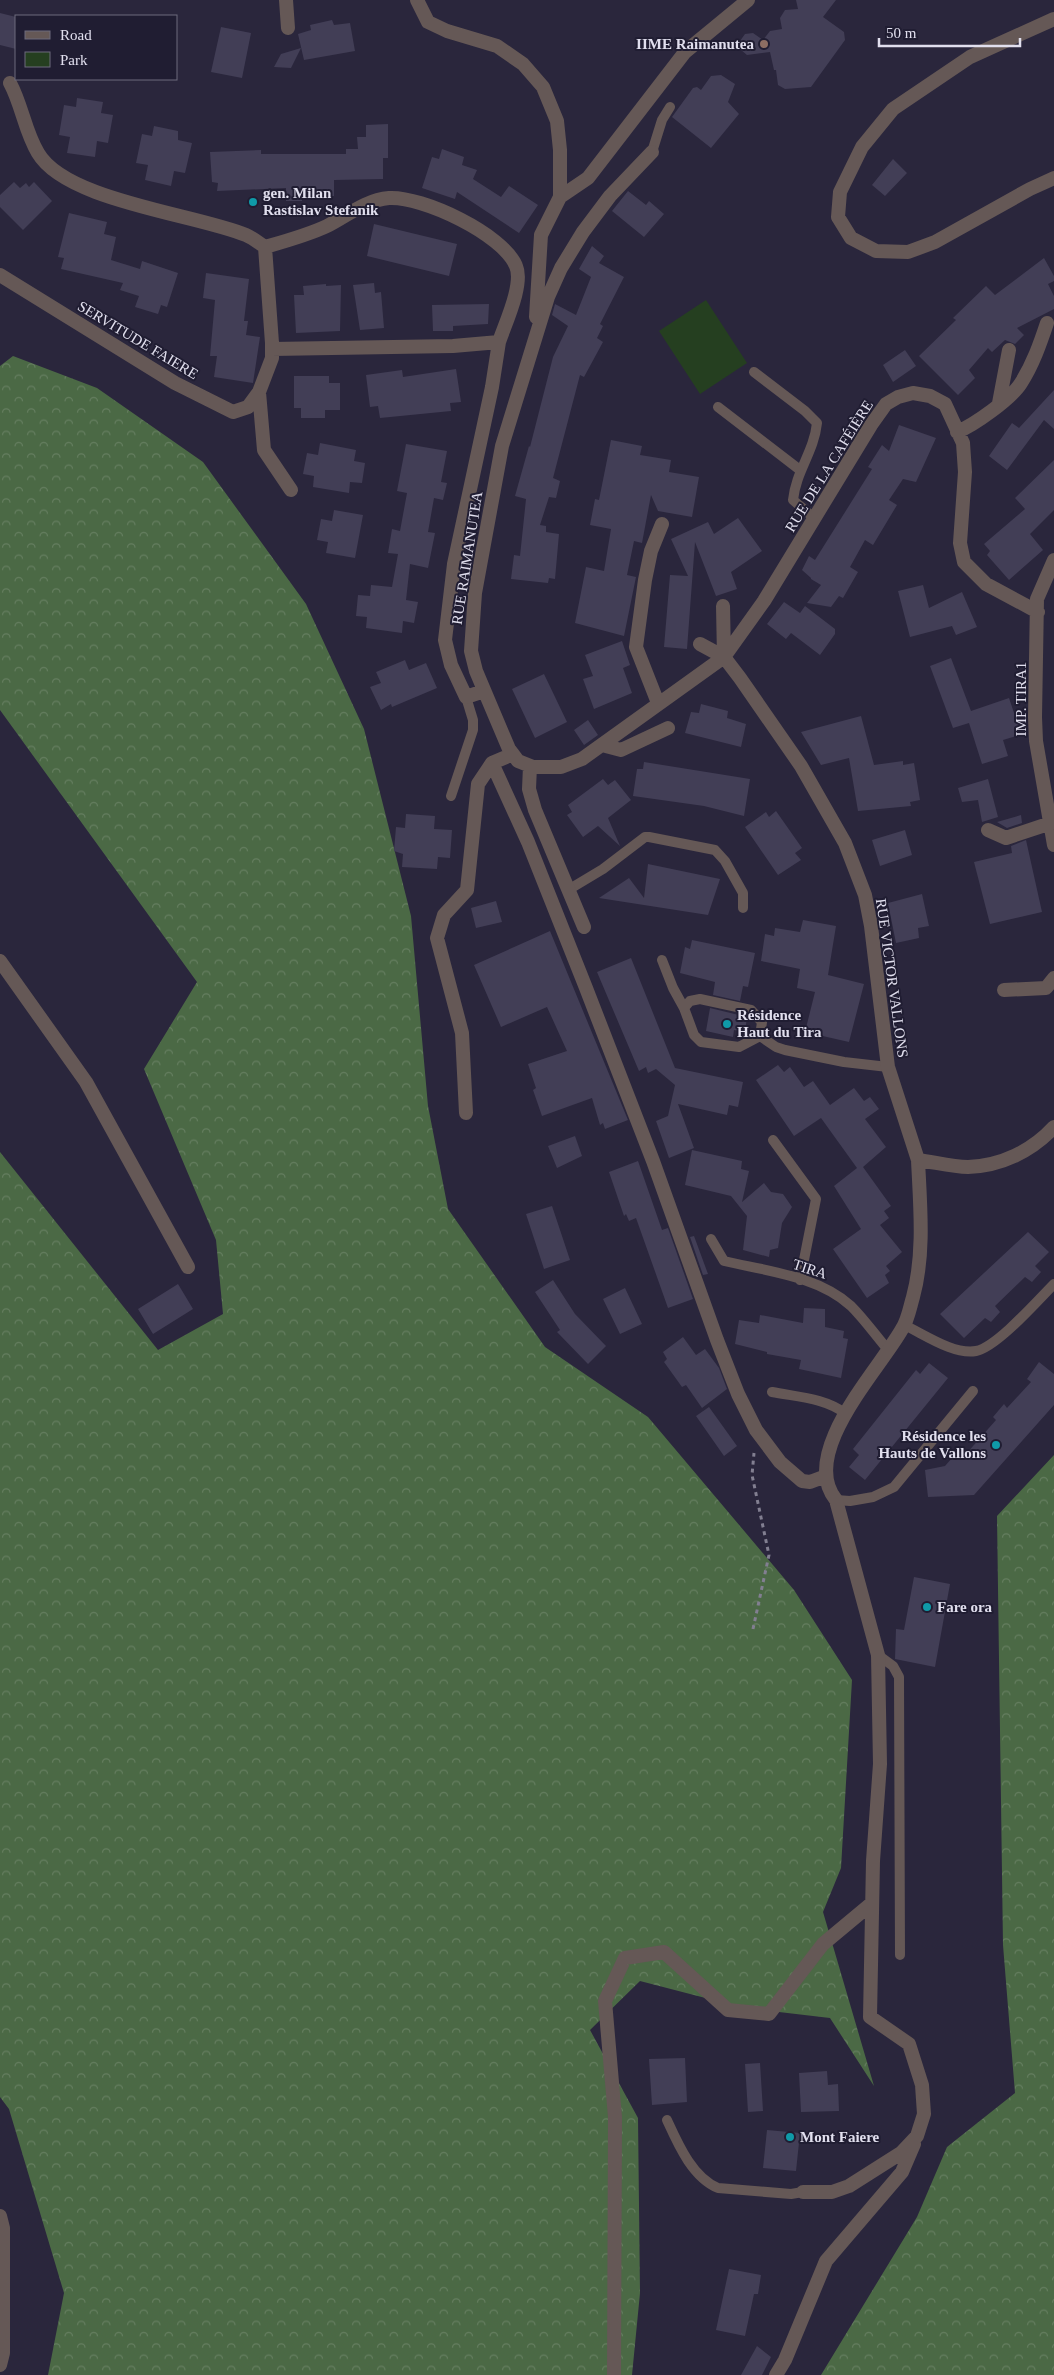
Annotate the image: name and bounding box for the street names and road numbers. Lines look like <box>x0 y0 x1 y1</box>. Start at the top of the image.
street label: SERVITUDE FAIERE <box>75 298 201 382</box>
street label: RUE DE LA CAFÉIÈRE <box>782 397 876 535</box>
street label: RUE RAIMANUTEA <box>449 490 485 626</box>
street label: IMP. TIRA1 <box>1013 662 1029 736</box>
street label: RUE VICTOR VALLONS <box>873 897 911 1059</box>
street label: TIRA <box>791 1256 829 1282</box>

